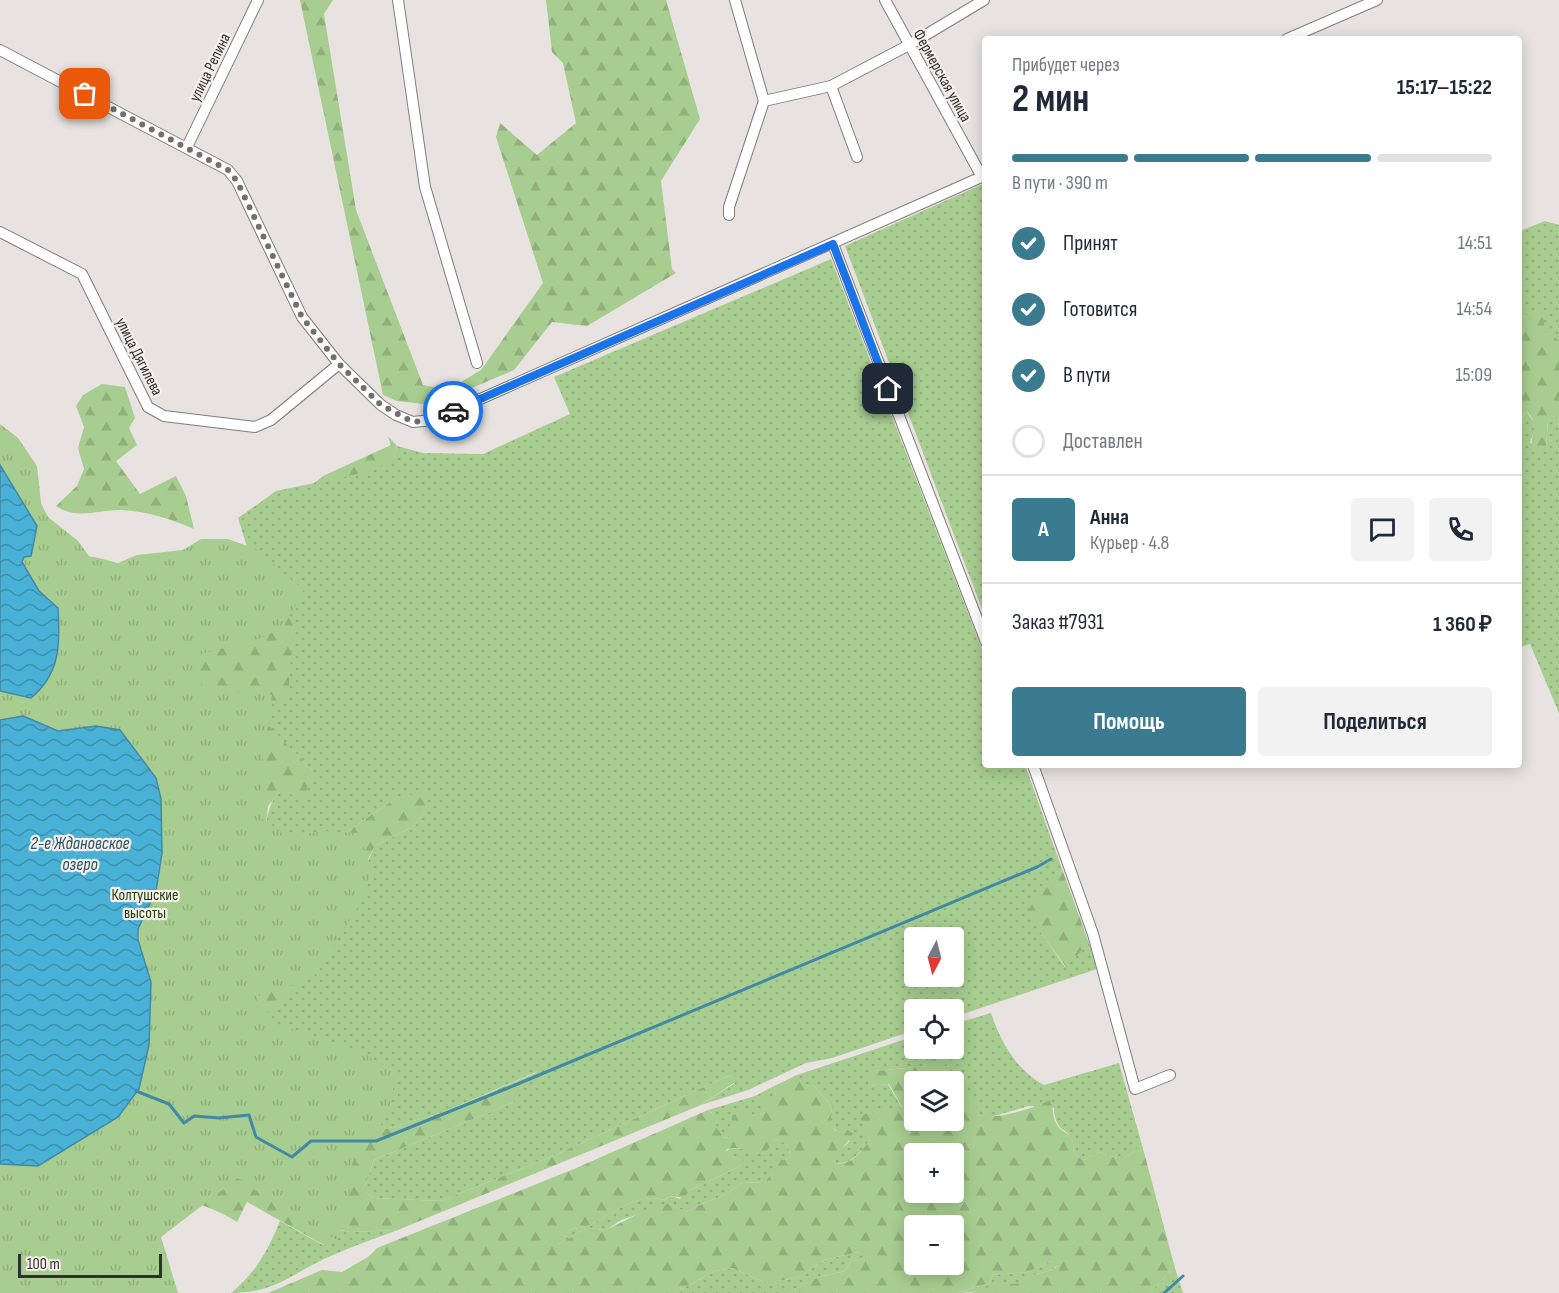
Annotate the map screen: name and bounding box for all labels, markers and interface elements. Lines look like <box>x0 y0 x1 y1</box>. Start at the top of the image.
street label: Фермерская улица <box>908 26 975 125</box>
street label: улица Репина <box>186 30 235 105</box>
text: Прибудет через <box>1012 53 1120 77</box>
pin <box>59 68 110 119</box>
text: 15:17–15:22 <box>1397 74 1492 101</box>
text: 2 мин <box>1012 76 1089 123</box>
icon: bag <box>68 77 101 110</box>
text: В пути · 390 m <box>1012 171 1108 195</box>
icon: check <box>1012 227 1045 260</box>
text: Принят <box>1063 230 1118 257</box>
text: 14:51 <box>1458 231 1492 255</box>
icon: check <box>1012 293 1045 326</box>
text: Готовится <box>1063 296 1137 323</box>
text: 14:54 <box>1456 297 1492 321</box>
street label: улица Дягилева <box>111 315 166 399</box>
icon: check <box>1012 359 1045 392</box>
text: В пути <box>1063 362 1111 389</box>
pin <box>862 363 913 414</box>
text: 15:09 <box>1455 363 1492 387</box>
icon: home <box>871 372 904 405</box>
courier <box>423 381 483 441</box>
icon: car <box>437 395 470 428</box>
text: Доставлен <box>1063 428 1143 455</box>
button: chat <box>1351 498 1414 561</box>
button: phone <box>1429 498 1492 561</box>
text: Анна <box>1090 504 1129 531</box>
text: А <box>1038 516 1049 543</box>
text: Курьер · 4.8 <box>1090 531 1169 555</box>
text: Заказ #7931 <box>1012 609 1104 636</box>
text: 1 360 ₽ <box>1433 611 1492 638</box>
button: Помощь <box>1012 687 1246 756</box>
button: Поделиться <box>1258 687 1492 756</box>
water label: 2-е Ждановское озеро <box>30 833 130 875</box>
park label: Колтушские высоты <box>112 886 178 923</box>
north arrow <box>904 927 964 987</box>
map controls <box>904 927 964 1275</box>
button: locate <box>904 999 964 1059</box>
button: layers <box>904 1071 964 1131</box>
button: + <box>904 1143 964 1203</box>
button: − <box>904 1215 964 1275</box>
scale bar <box>18 1251 162 1278</box>
text: 100 m <box>27 1255 60 1274</box>

